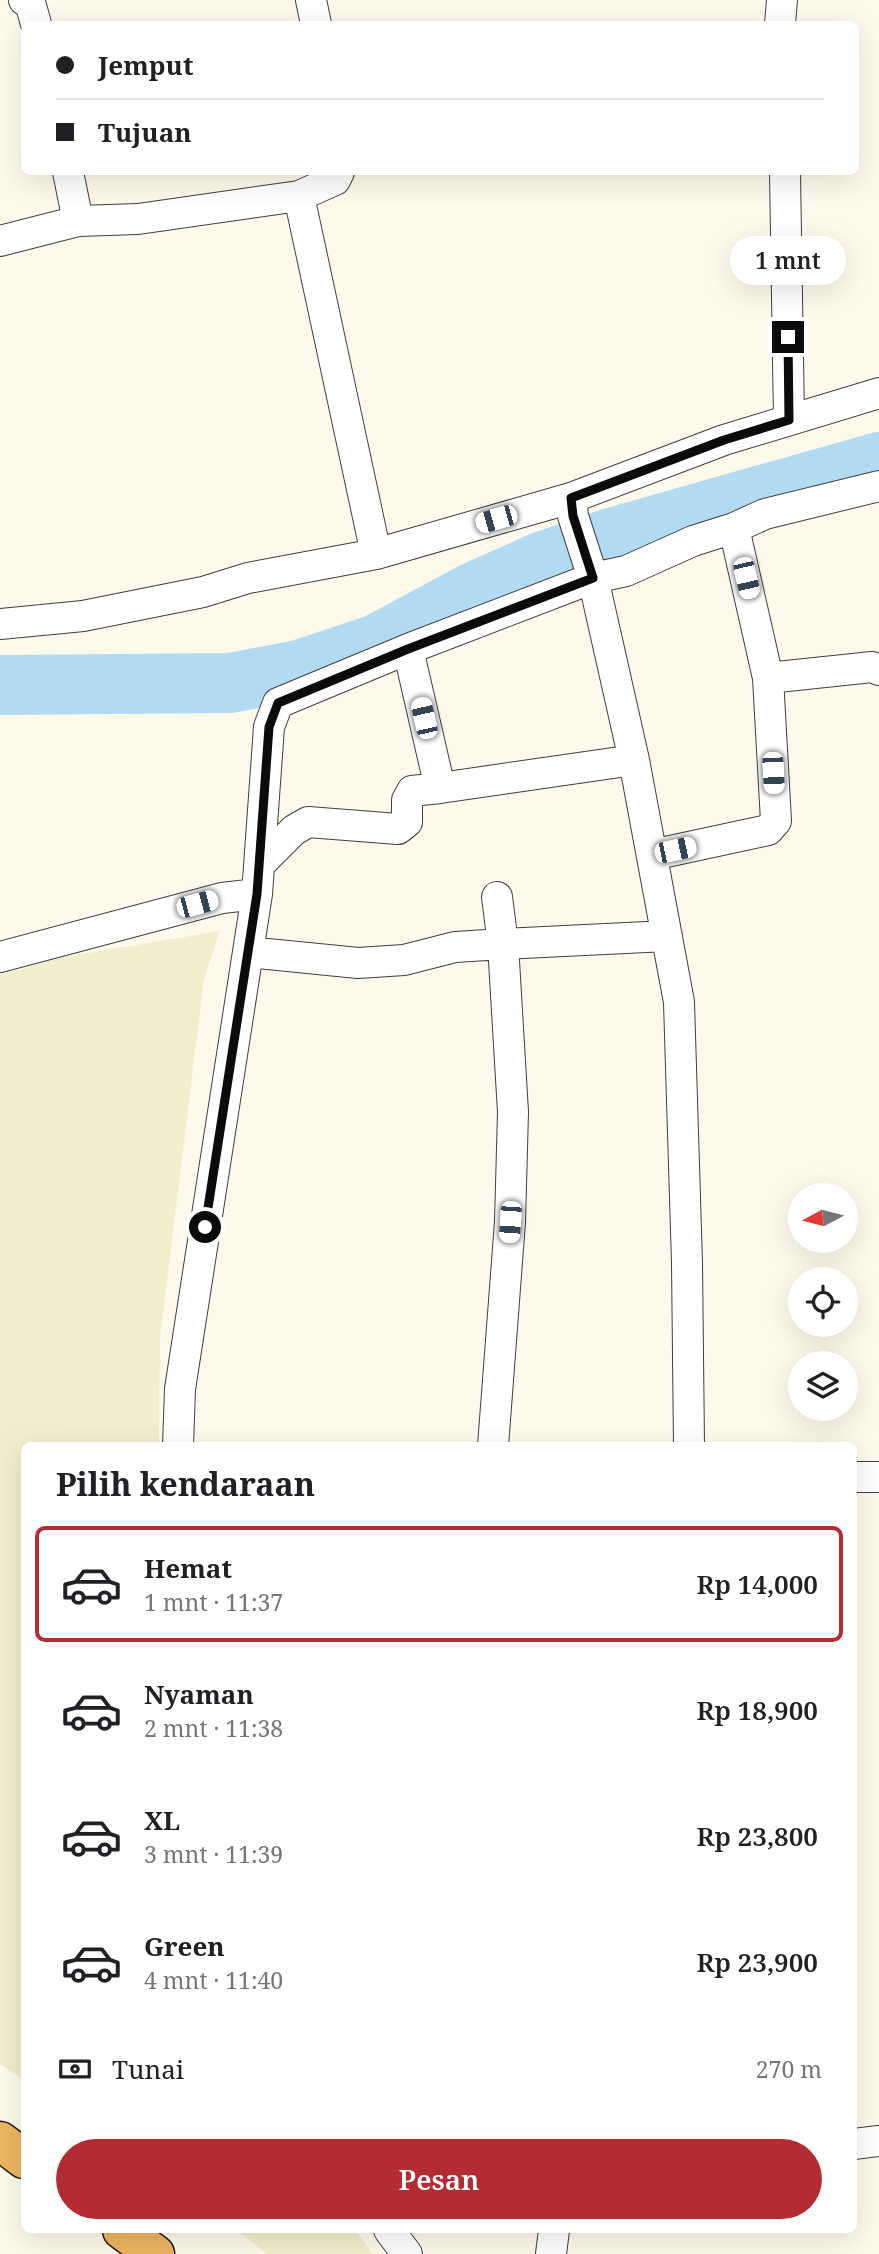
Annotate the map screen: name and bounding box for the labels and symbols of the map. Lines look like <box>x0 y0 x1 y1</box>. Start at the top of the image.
callout: 1 mnt <box>730 236 846 284</box>
route end <box>772 321 804 353</box>
car <box>473 503 520 535</box>
car <box>732 555 761 601</box>
car <box>410 695 439 741</box>
car <box>762 751 785 795</box>
car <box>653 835 698 865</box>
car <box>174 888 221 920</box>
north arrow <box>788 1183 858 1253</box>
car <box>499 1200 522 1244</box>
route start <box>189 1211 221 1243</box>

